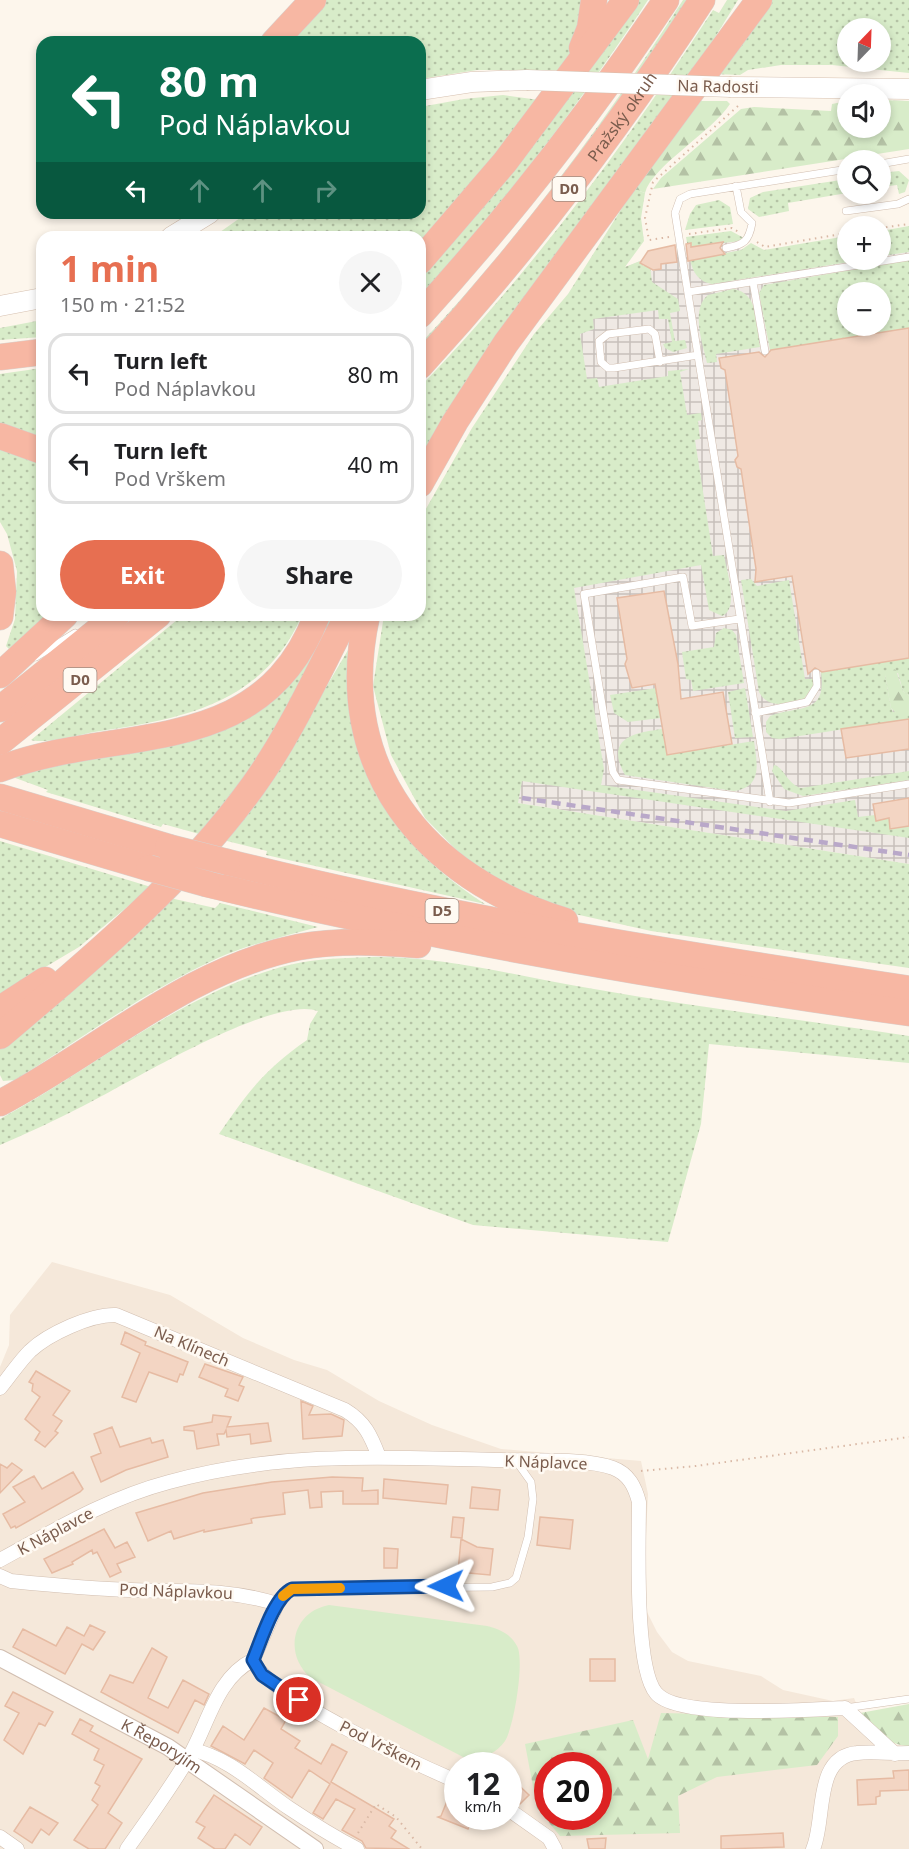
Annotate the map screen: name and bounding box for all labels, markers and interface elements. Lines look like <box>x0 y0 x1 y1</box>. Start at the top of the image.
north arrow <box>837 18 891 72</box>
map controls <box>837 18 891 336</box>
text: 80 m <box>159 52 259 109</box>
icon: left <box>60 60 138 138</box>
street label: Pražský okruh <box>582 67 662 166</box>
street label: Na Radosti <box>677 74 759 98</box>
button: sound <box>837 84 891 138</box>
text: Pod Náplavkou <box>159 106 351 143</box>
button: search <box>837 150 891 204</box>
icon: left <box>120 174 153 207</box>
icon: ahead <box>183 174 216 207</box>
icon: ahead <box>246 174 279 207</box>
icon: right <box>309 174 342 207</box>
road number: D0 <box>552 177 586 201</box>
button: + <box>837 216 891 270</box>
text: 1 min <box>60 244 159 293</box>
button: close <box>339 251 402 314</box>
button: − <box>837 282 891 336</box>
text: 150 m · 21:52 <box>60 291 185 318</box>
text: Turn left <box>114 345 208 375</box>
icon: left <box>63 357 96 390</box>
text: 80 m <box>348 359 399 389</box>
text: Pod Náplavkou <box>114 375 256 402</box>
text: Turn left <box>114 435 208 465</box>
icon: left <box>63 447 96 480</box>
text: 40 m <box>348 449 399 479</box>
text: Pod Vrškem <box>114 465 226 492</box>
button: Exit <box>60 540 225 609</box>
button: Share <box>237 540 402 609</box>
road number: D0 <box>64 668 97 692</box>
road number: D5 <box>426 899 458 923</box>
street label: Na Klínech <box>151 1320 233 1372</box>
street label: K Náplavce <box>504 1450 588 1474</box>
street label: K Náplavce <box>13 1502 97 1560</box>
position arrow <box>414 1554 478 1618</box>
street label: Pod Náplavkou <box>119 1578 233 1604</box>
pin <box>273 1674 324 1725</box>
icon: arrive <box>282 1683 315 1716</box>
street label: K Řeporyjím <box>117 1713 206 1778</box>
street label: Pod Vrškem <box>336 1715 426 1775</box>
speed limit sign: 20 <box>534 1752 612 1830</box>
text: 12 <box>466 1763 500 1804</box>
text: km/h <box>465 1796 501 1816</box>

